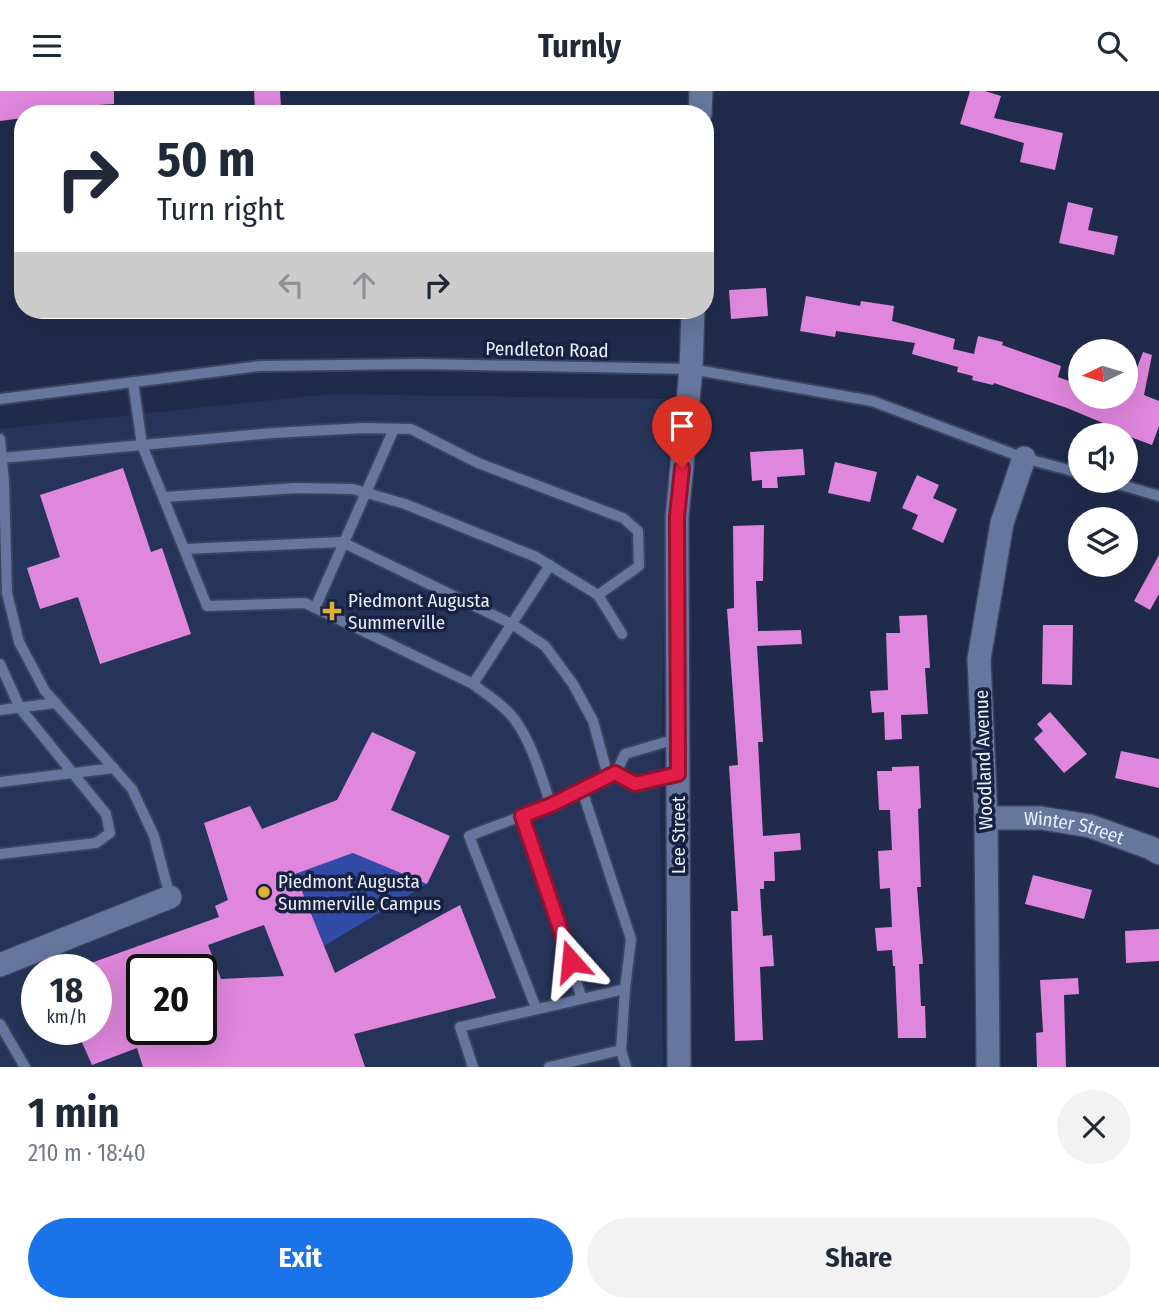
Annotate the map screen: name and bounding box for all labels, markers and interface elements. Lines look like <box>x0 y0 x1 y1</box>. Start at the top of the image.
icon: menu <box>28 27 66 65</box>
text: Turnly <box>538 27 621 65</box>
icon: search <box>1093 27 1131 65</box>
text: 50 m <box>157 130 255 189</box>
icon: right <box>42 133 133 224</box>
text: Turn right <box>157 190 284 228</box>
icon: left <box>272 266 310 304</box>
icon: ahead <box>345 266 383 304</box>
icon: right <box>418 266 456 304</box>
street label: Pendleton Road <box>485 337 609 362</box>
north arrow <box>1068 339 1138 409</box>
map controls <box>1068 339 1138 577</box>
pin <box>652 396 712 468</box>
icon: arrive <box>663 407 701 445</box>
button: sound <box>1068 423 1138 493</box>
button: layers <box>1068 507 1138 577</box>
place label: Piedmont Augusta Summerville <box>348 589 490 634</box>
marker: Piedmont Augusta Summerville <box>322 601 342 621</box>
street label: Woodland Avenue <box>970 690 997 830</box>
street label: Lee Street <box>667 795 690 874</box>
street label: Winter Street <box>1024 807 1128 850</box>
place label: Piedmont Augusta Summerville Campus <box>278 870 441 915</box>
marker: Piedmont Augusta Summerville Campus <box>256 884 272 900</box>
position arrow <box>534 924 608 998</box>
speed limit sign: 20 <box>126 954 217 1045</box>
text: 18 <box>50 969 83 1011</box>
text: km/h <box>46 1006 87 1028</box>
text: 1 min <box>28 1088 119 1138</box>
button: close <box>1057 1090 1131 1164</box>
text: 210 m · 18:40 <box>28 1139 146 1167</box>
button: Exit <box>28 1218 573 1298</box>
button: Share <box>587 1218 1131 1298</box>

